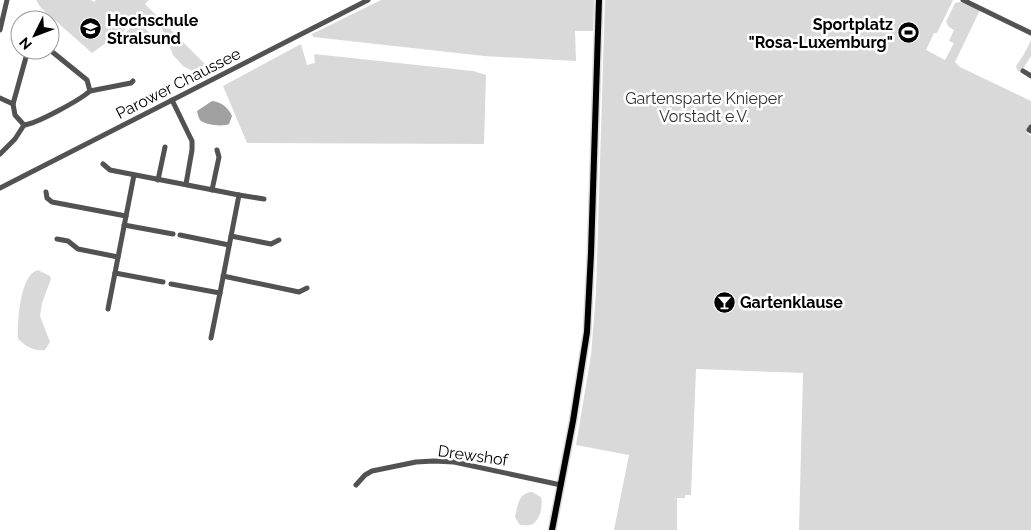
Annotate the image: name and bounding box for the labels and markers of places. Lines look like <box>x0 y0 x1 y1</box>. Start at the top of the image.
place label: Hochschule Stralsund <box>107 11 199 48</box>
place label: Sportplatz "Rosa-Luxemburg" <box>748 15 893 52</box>
school or university icon: Hochschule Stralsund <box>79 17 103 41</box>
sports icon: Sportplatz "Rosa-Luxemburg" <box>897 21 921 45</box>
bar icon: Gartenklause <box>712 290 736 314</box>
place label: Gartenklause <box>740 293 843 312</box>

